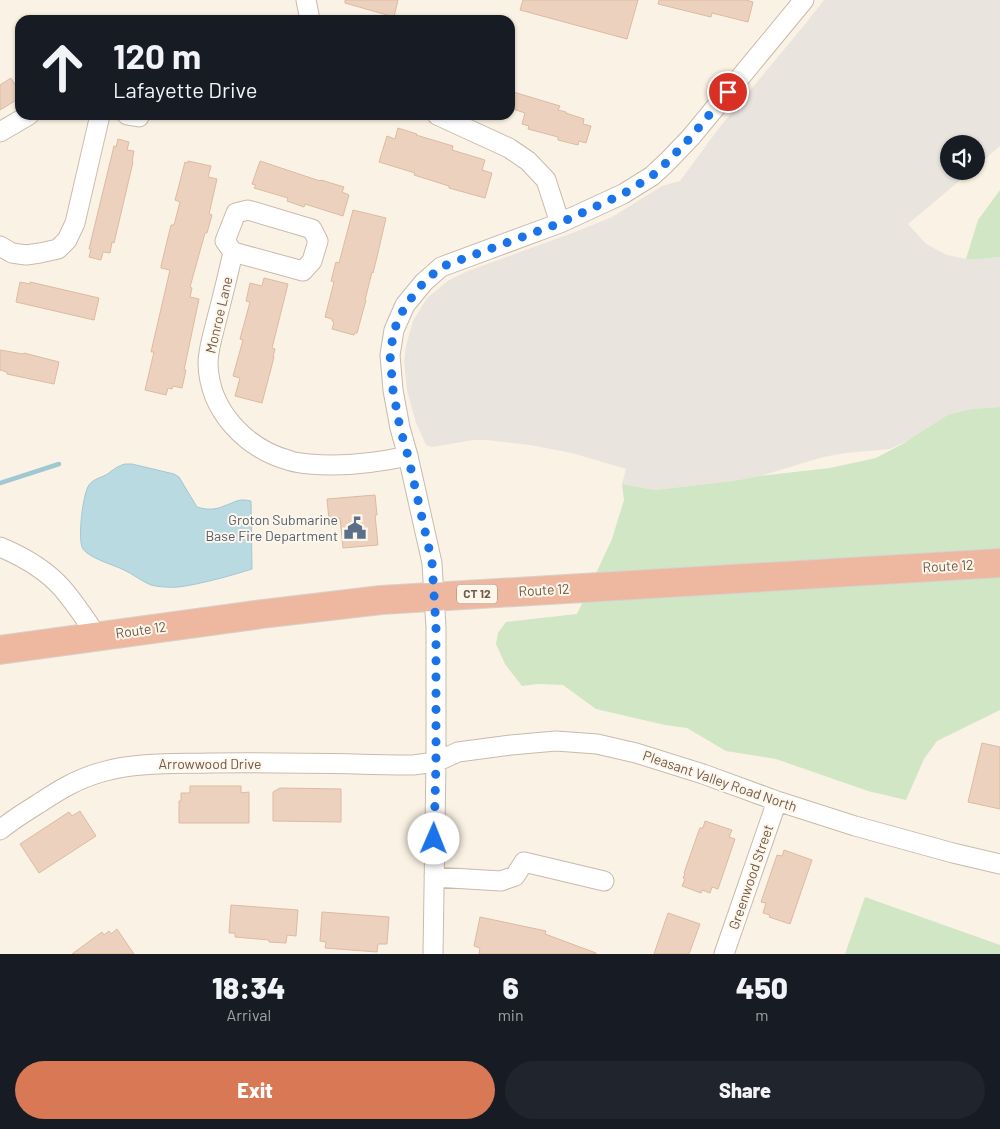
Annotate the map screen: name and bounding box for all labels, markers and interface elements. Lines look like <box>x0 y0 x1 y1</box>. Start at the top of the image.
text: 120 m <box>113 34 201 76</box>
icon: ahead <box>30 35 95 100</box>
pin <box>707 71 749 113</box>
text: Lafayette Drive <box>113 76 257 102</box>
icon: arrive <box>714 78 742 106</box>
map controls <box>940 135 985 180</box>
button: sound <box>940 135 985 180</box>
street label: Monroe Lane <box>201 275 236 355</box>
place label: Groton Submarine Base Fire Department <box>205 511 338 544</box>
public building icon: Groton Submarine Base Fire Department <box>342 515 368 541</box>
street label: Route 12 <box>922 556 974 575</box>
street label: Route 12 <box>518 580 570 599</box>
road number: CT 12 <box>457 584 497 604</box>
street label: Route 12 <box>114 618 167 641</box>
street label: Pleasant Valley Road North <box>641 746 799 815</box>
street label: Arrowwood Drive <box>159 755 261 772</box>
position arrow <box>407 812 459 864</box>
street label: Greenwood Street <box>725 822 776 931</box>
text: 18:34 <box>212 969 286 1005</box>
text: 6 <box>502 969 519 1005</box>
text: 450 <box>736 969 788 1005</box>
text: Arrival <box>226 1005 271 1024</box>
text: min <box>498 1005 524 1024</box>
text: m <box>755 1005 768 1024</box>
button: Exit <box>15 1061 495 1119</box>
button: Share <box>505 1061 985 1119</box>

